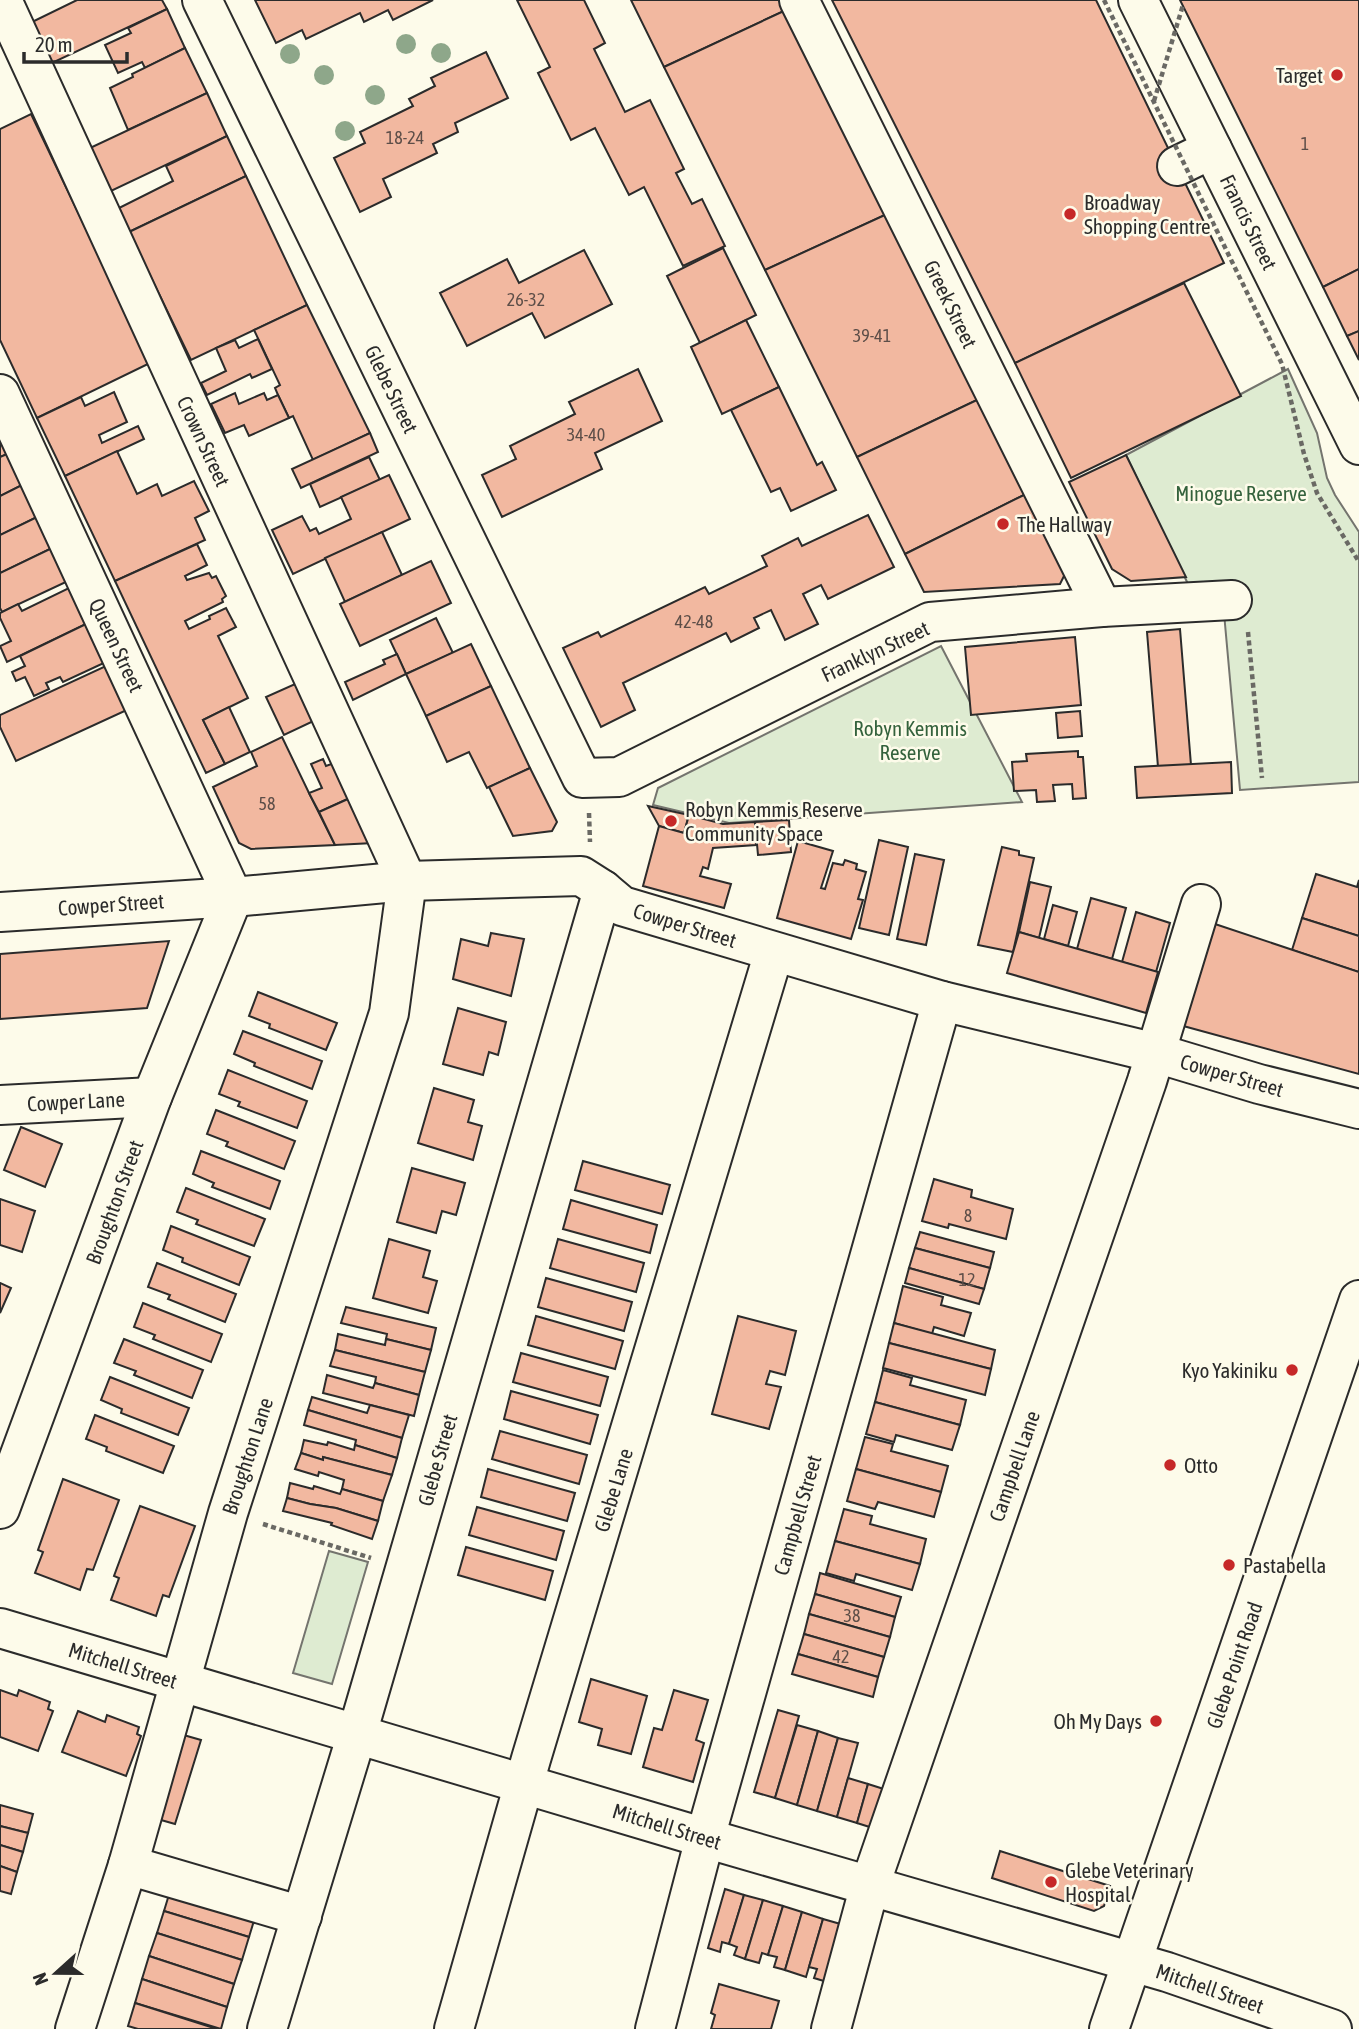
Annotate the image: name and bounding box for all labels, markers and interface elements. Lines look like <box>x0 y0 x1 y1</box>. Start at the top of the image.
scale bar <box>24 21 128 65</box>
text: 20 m <box>35 32 73 56</box>
place label: Target <box>1276 63 1323 87</box>
marker: Target <box>1329 67 1345 83</box>
house number: 18-24 <box>386 127 424 148</box>
house number: 1 <box>1301 133 1309 154</box>
street label: Francis Street <box>1216 171 1282 273</box>
place label: Broadway Shopping Centre <box>1084 190 1211 238</box>
marker: Broadway Shopping Centre <box>1062 206 1078 222</box>
street label: Greek Street <box>920 256 982 352</box>
house number: 26-32 <box>507 289 545 310</box>
house number: 39-41 <box>853 325 891 346</box>
street label: Glebe Street <box>361 341 423 437</box>
street label: Crown Street <box>173 392 235 490</box>
house number: 34-40 <box>567 424 605 445</box>
park label: Minogue Reserve <box>1175 481 1307 505</box>
place label: The Hallway <box>1017 512 1112 536</box>
marker: The Hallway <box>995 516 1011 532</box>
street label: Queen Street <box>85 594 149 696</box>
house number: 42-48 <box>675 611 713 632</box>
street label: Franklyn Street <box>817 616 933 686</box>
park label: Robyn Kemmis Reserve <box>853 716 967 764</box>
house number: 58 <box>259 793 275 814</box>
place label: Robyn Kemmis Reserve Community Space <box>685 797 863 845</box>
marker: Robyn Kemmis Reserve Community Space <box>663 813 679 829</box>
street label: Cowper Street <box>57 888 165 920</box>
street label: Cowper Street <box>631 898 739 952</box>
street label: Cowper Street <box>1178 1049 1286 1101</box>
street label: Cowper Lane <box>27 1086 125 1116</box>
street label: Broughton Street <box>80 1137 148 1267</box>
house number: 8 <box>964 1205 972 1226</box>
house number: 12 <box>959 1269 975 1290</box>
place label: Kyo Yakiniku <box>1181 1358 1278 1382</box>
marker: Kyo Yakiniku <box>1284 1362 1300 1378</box>
street label: Broughton Lane <box>217 1394 277 1518</box>
street label: Campbell Lane <box>984 1408 1044 1524</box>
street label: Glebe Street <box>412 1411 462 1509</box>
street label: Glebe Lane <box>589 1445 637 1535</box>
street label: Campbell Street <box>768 1452 826 1578</box>
place label: Otto <box>1184 1453 1218 1477</box>
marker: Otto <box>1162 1457 1178 1473</box>
place label: Pastabella <box>1243 1553 1326 1577</box>
marker: Pastabella <box>1221 1557 1237 1573</box>
street label: Glebe Point Road <box>1201 1599 1267 1731</box>
house number: 38 <box>844 1605 860 1626</box>
street label: Mitchell Street <box>66 1637 180 1693</box>
house number: 42 <box>833 1646 849 1667</box>
place label: Oh My Days <box>1053 1709 1142 1733</box>
marker: Oh My Days <box>1148 1713 1164 1729</box>
street label: Mitchell Street <box>610 1798 724 1854</box>
place label: Glebe Veterinary Hospital <box>1065 1858 1194 1906</box>
marker: Glebe Veterinary Hospital <box>1043 1874 1059 1890</box>
north arrow <box>21 1938 91 2008</box>
street label: Mitchell Street <box>1153 1958 1267 2018</box>
text: N <box>28 1970 52 1988</box>

